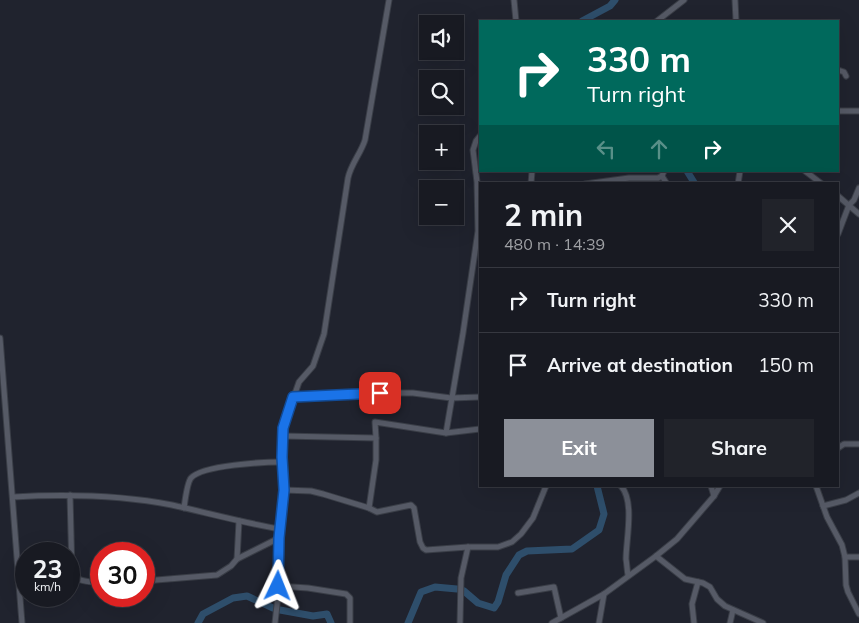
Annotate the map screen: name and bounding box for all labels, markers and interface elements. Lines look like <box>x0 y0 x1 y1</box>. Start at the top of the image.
map controls <box>419 15 464 225</box>
button: sound <box>419 15 464 60</box>
text: 330 m <box>587 37 691 81</box>
icon: right <box>504 40 569 105</box>
button: search <box>419 70 464 115</box>
text: Turn right <box>587 80 685 108</box>
button: + <box>419 125 464 170</box>
icon: left <box>592 135 620 163</box>
icon: ahead <box>645 135 673 163</box>
icon: right <box>698 135 726 163</box>
button: − <box>419 180 464 225</box>
text: 2 min <box>504 196 583 234</box>
button: close <box>762 199 814 251</box>
text: 480 m · 14:39 <box>504 234 605 254</box>
icon: right <box>504 286 532 314</box>
text: Turn right <box>547 288 636 312</box>
text: 330 m <box>758 288 814 312</box>
icon: arrive <box>504 351 532 379</box>
text: Arrive at destination <box>547 353 733 377</box>
text: 150 m <box>758 353 814 377</box>
pin <box>359 372 401 414</box>
icon: arrive <box>366 379 394 407</box>
button: Exit <box>504 419 654 477</box>
button: Share <box>664 419 814 477</box>
speed limit sign: 30 <box>90 542 155 607</box>
text: 23 <box>32 553 63 584</box>
position arrow <box>251 559 303 611</box>
text: km/h <box>34 579 61 594</box>

